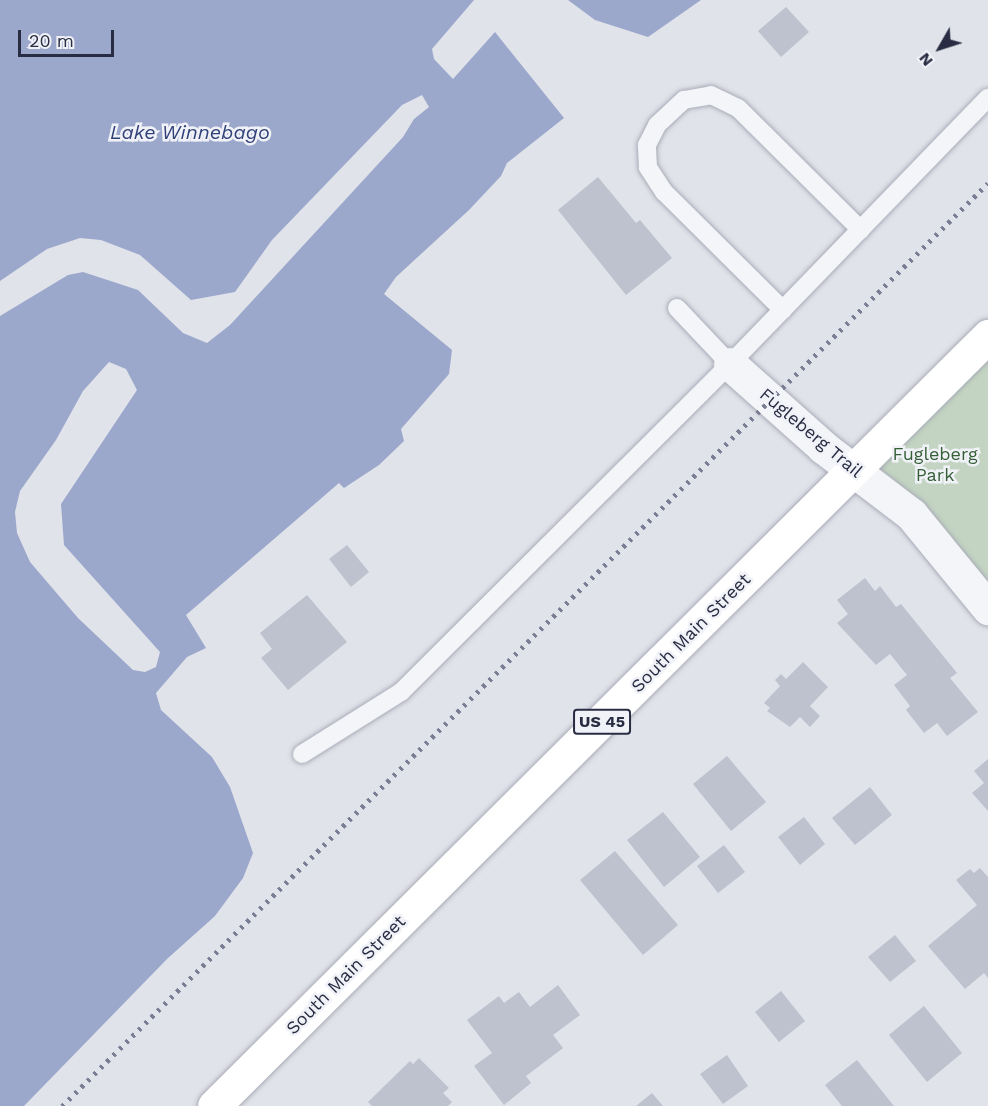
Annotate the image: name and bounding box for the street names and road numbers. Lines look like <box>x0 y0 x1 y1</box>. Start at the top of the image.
street label: Fugleberg Trail <box>755 383 867 483</box>
street label: South Main Street <box>627 569 755 697</box>
road number: US 45 <box>572 709 632 735</box>
street label: South Main Street <box>282 911 410 1039</box>

